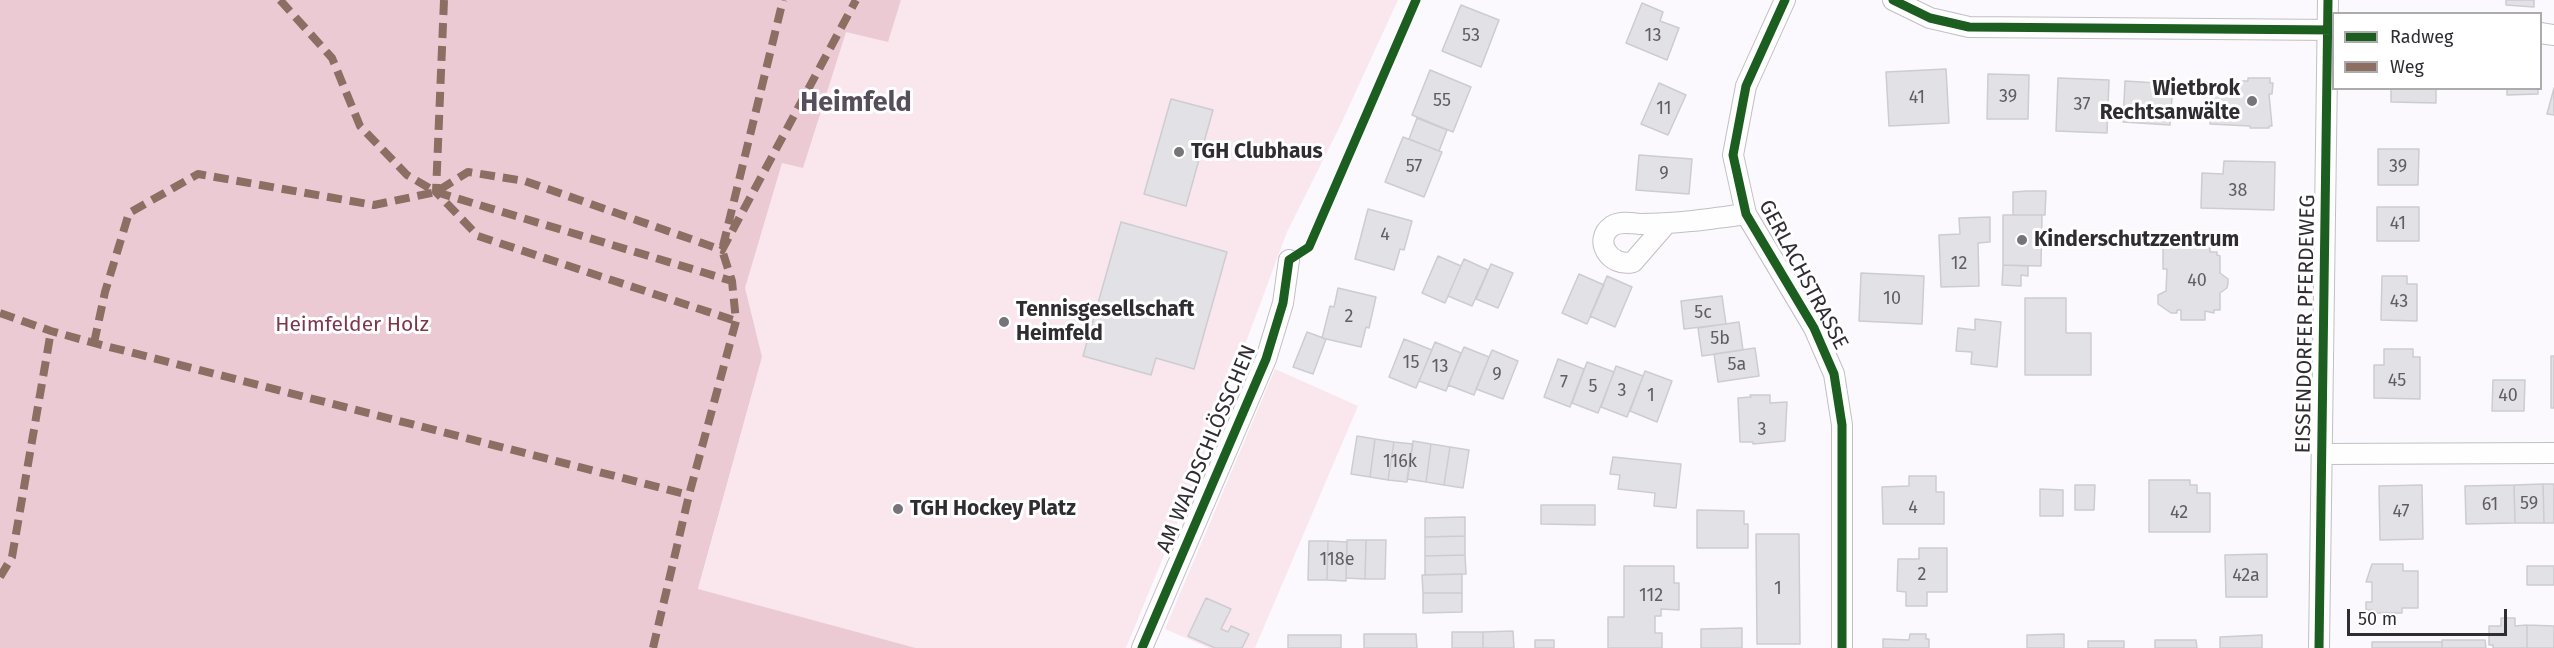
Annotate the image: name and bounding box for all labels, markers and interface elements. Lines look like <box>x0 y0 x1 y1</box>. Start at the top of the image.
legend <box>2332 12 2542 90</box>
house number: 53 <box>1462 25 1480 47</box>
house number: 13 <box>1645 25 1661 47</box>
text: Radweg <box>2390 26 2453 48</box>
text: Weg <box>2390 56 2424 78</box>
place label: Wietbrok Rechtsanwälte <box>2100 76 2240 126</box>
house number: 39 <box>1999 86 2017 108</box>
district label: Heimfeld <box>800 87 912 119</box>
house number: 41 <box>1909 87 1925 109</box>
house number: 55 <box>1433 90 1451 112</box>
house number: 37 <box>2074 94 2090 116</box>
marker: Wietbrok Rechtsanwälte <box>2245 94 2259 108</box>
house number: 11 <box>1656 98 1672 120</box>
place label: TGH Clubhaus <box>1191 139 1323 165</box>
marker: TGH Clubhaus <box>1172 145 1186 159</box>
house number: 57 <box>1406 156 1422 178</box>
house number: 39 <box>2389 156 2407 178</box>
house number: 9 <box>1659 163 1669 185</box>
house number: 38 <box>2229 180 2247 202</box>
street label: EISSENDORFER PFERDEWEG <box>2291 194 2321 454</box>
street label: GERLACHSTRASSE <box>1753 196 1853 354</box>
house number: 41 <box>2390 213 2406 235</box>
house number: 4 <box>1380 224 1390 246</box>
place label: Kinderschutzzentrum <box>2034 227 2239 253</box>
marker: Kinderschutzzentrum <box>2015 233 2029 247</box>
house number: 12 <box>1951 253 1967 275</box>
house number: 40 <box>2187 270 2207 292</box>
house number: 10 <box>1883 288 1901 310</box>
house number: 43 <box>2390 291 2408 313</box>
place label: Tennisgesellschaft Heimfeld <box>1016 297 1194 347</box>
house number: 5c <box>1694 302 1712 324</box>
house number: 2 <box>1345 306 1353 328</box>
park label: Heimfelder Holz <box>275 312 429 338</box>
marker: Tennisgesellschaft Heimfeld <box>997 315 1011 329</box>
house number: 5b <box>1710 328 1730 350</box>
street label: AM WALDSCHLÖSSCHEN <box>1152 341 1262 557</box>
house number: 15 <box>1403 352 1419 374</box>
house number: 5a <box>1728 354 1746 376</box>
house number: 13 <box>1432 356 1448 378</box>
house number: 9 <box>1492 364 1502 386</box>
house number: 45 <box>2388 370 2406 392</box>
house number: 7 <box>1560 372 1568 394</box>
house number: 5 <box>1588 376 1598 398</box>
house number: 3 <box>1618 380 1626 402</box>
house number: 1 <box>1647 385 1655 407</box>
house number: 40 <box>2498 385 2518 407</box>
house number: 3 <box>1758 419 1766 441</box>
house number: 116k <box>1383 451 1417 473</box>
house number: 59 <box>2520 493 2538 515</box>
house number: 61 <box>2482 494 2498 516</box>
place label: TGH Hockey Platz <box>910 496 1076 522</box>
house number: 4 <box>1908 497 1918 519</box>
house number: 47 <box>2392 501 2410 523</box>
marker: TGH Hockey Platz <box>891 502 905 516</box>
house number: 42 <box>2170 502 2188 524</box>
house number: 118e <box>1319 549 1355 571</box>
house number: 2 <box>1918 564 1926 586</box>
house number: 42a <box>2232 565 2260 587</box>
house number: 1 <box>1774 578 1782 600</box>
house number: 112 <box>1639 585 1663 607</box>
scale bar <box>2350 597 2510 635</box>
text: 50 m <box>2358 608 2397 630</box>

